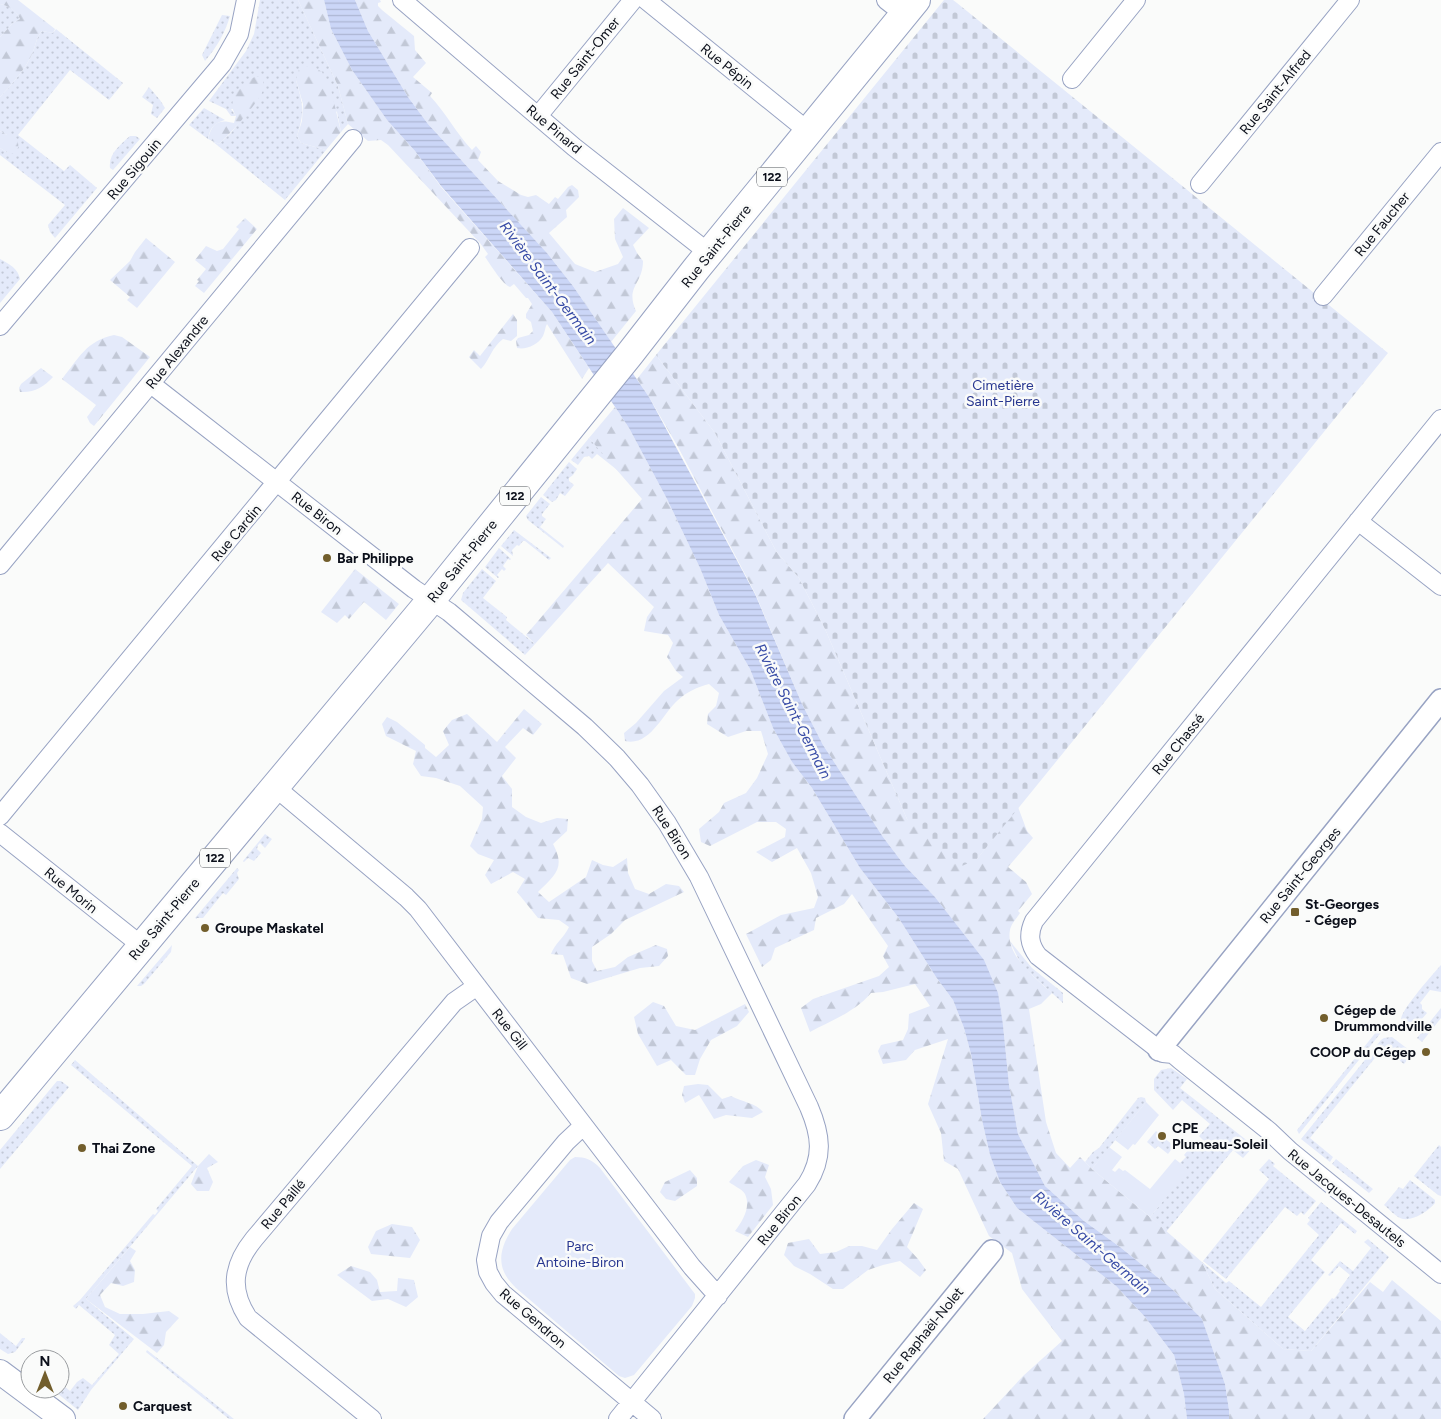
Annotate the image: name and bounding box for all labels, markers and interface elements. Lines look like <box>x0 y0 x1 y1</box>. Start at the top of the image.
street label: Rue Saint-Omer <box>547 14 624 103</box>
street label: Rue Pépin <box>697 40 757 93</box>
street label: Rue Saint-Alfred <box>1236 47 1315 138</box>
street label: Rue Pinard <box>523 101 585 157</box>
street label: Rue Sigouin <box>104 135 165 203</box>
road number: 122 <box>757 168 787 186</box>
street label: Rue Faucher <box>1351 188 1414 260</box>
street label: Rue Saint-Pierre <box>678 201 755 291</box>
water label: Rivière Saint-Germain <box>496 218 600 348</box>
street label: Rue Alexandre <box>142 312 213 393</box>
park label: Cimetière Saint-Pierre <box>966 377 1040 410</box>
road number: 122 <box>500 486 530 506</box>
street label: Rue Biron <box>288 488 346 539</box>
street label: Rue Cardin <box>208 501 265 565</box>
street label: Rue Saint-Pierre <box>424 516 501 606</box>
place label: Bar Philippe <box>337 550 414 567</box>
marker: Bar Philippe <box>321 552 333 564</box>
water label: Rivière Saint-Germain <box>751 640 835 782</box>
street label: Rue Chassé <box>1149 710 1208 778</box>
street label: Rue Biron <box>648 802 695 862</box>
street label: Rue Saint-Georges <box>1256 824 1344 927</box>
road number: 122 <box>200 848 230 868</box>
street label: Rue Morin <box>41 864 101 917</box>
street label: Rue Saint-Pierre <box>125 875 204 964</box>
place label: St-Georges - Cégep <box>1305 896 1380 929</box>
marker: St-Georges - Cégep <box>1289 906 1301 918</box>
place label: Groupe Maskatel <box>215 920 324 937</box>
marker: Groupe Maskatel <box>199 922 211 934</box>
place label: Cégep de Drummondville <box>1334 1002 1432 1035</box>
street label: Rue Gill <box>488 1005 531 1053</box>
marker: Cégep de Drummondville <box>1318 1012 1330 1024</box>
place label: COOP du Cégep <box>1310 1044 1416 1061</box>
marker: COOP du Cégep <box>1420 1046 1432 1058</box>
place label: CPE Plumeau-Soleil <box>1172 1120 1268 1153</box>
marker: CPE Plumeau-Soleil <box>1156 1130 1168 1142</box>
place label: Thai Zone <box>92 1140 156 1157</box>
marker: Thai Zone <box>76 1142 88 1154</box>
street label: Rue Jacques-Desautels <box>1284 1146 1409 1251</box>
street label: Rue Paillé <box>258 1176 309 1233</box>
water label: Rivière Saint-Germain <box>1030 1187 1154 1299</box>
street label: Rue Biron <box>754 1191 805 1249</box>
park label: Parc Antoine-Biron <box>536 1238 624 1271</box>
street label: Rue Raphaël-Nolet <box>880 1284 967 1387</box>
street label: Rue Gendron <box>496 1285 570 1352</box>
north arrow <box>20 1349 70 1399</box>
text: N <box>40 1353 50 1370</box>
place label: Carquest <box>133 1398 192 1415</box>
marker: Carquest <box>117 1400 129 1412</box>

